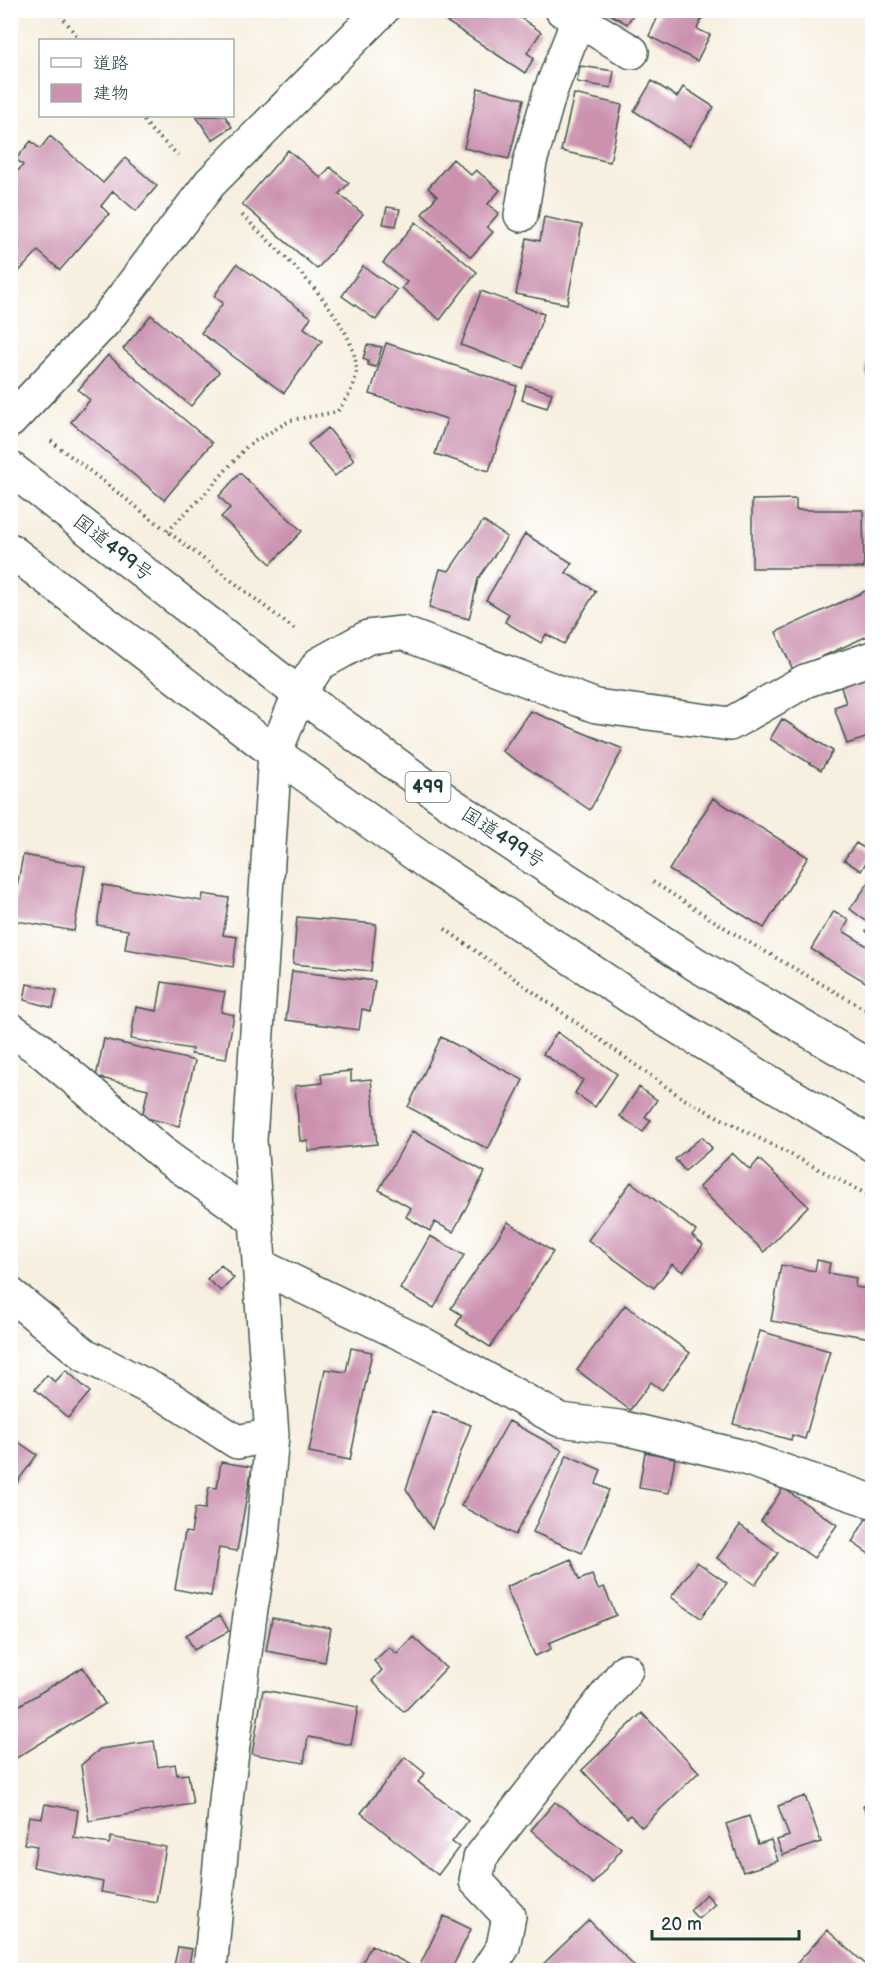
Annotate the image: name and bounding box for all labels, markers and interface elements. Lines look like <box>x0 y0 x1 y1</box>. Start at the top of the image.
legend <box>39 39 234 117</box>
text: 道路 <box>93 53 129 74</box>
text: 建物 <box>93 83 129 104</box>
street label: 国道499号 <box>68 509 158 587</box>
road number: 499 <box>406 772 450 802</box>
street label: 国道499号 <box>456 802 550 874</box>
scale bar <box>652 1903 799 1941</box>
text: 20 m <box>661 1914 702 1935</box>

